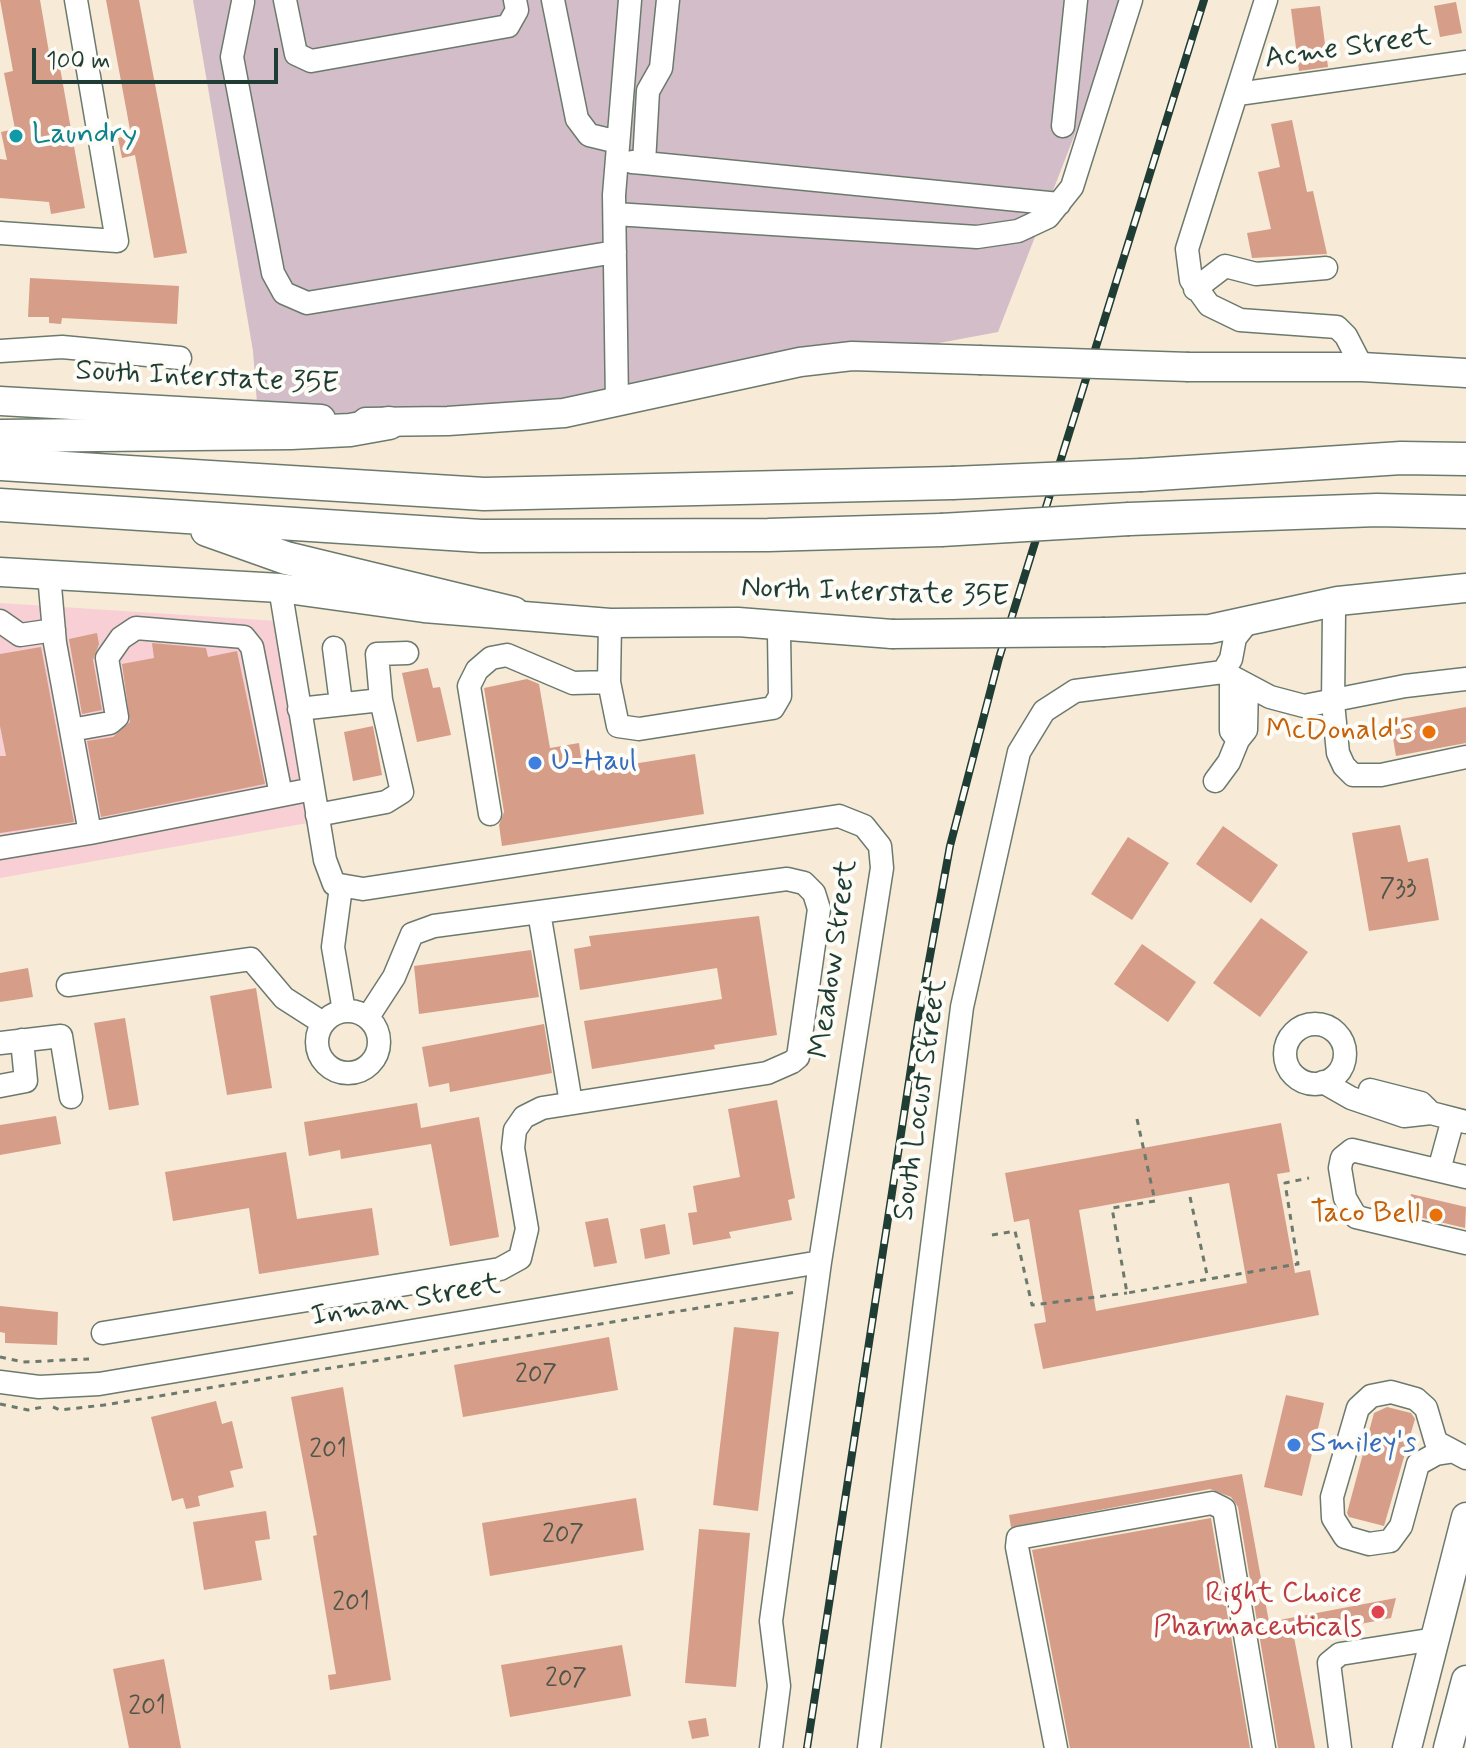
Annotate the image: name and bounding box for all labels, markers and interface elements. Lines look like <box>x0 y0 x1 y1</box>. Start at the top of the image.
street label: Acme Street <box>1262 19 1434 79</box>
scale bar <box>36 32 282 82</box>
text: 100 m <box>46 46 110 77</box>
place label: Laundry <box>32 118 137 154</box>
marker: Laundry <box>7 127 25 145</box>
street label: South Interstate 35E <box>74 354 340 404</box>
street label: North Interstate 35E <box>740 571 1010 617</box>
place label: McDonald's <box>1266 714 1413 750</box>
marker: McDonald's <box>1420 723 1438 741</box>
place label: U-Haul <box>551 745 637 781</box>
marker: U-Haul <box>526 754 544 772</box>
street label: Meadow Street <box>803 857 867 1061</box>
house number: 733 <box>1379 875 1417 907</box>
street label: South Locust Street <box>887 977 957 1223</box>
place label: Taco Bell <box>1310 1197 1420 1233</box>
marker: Taco Bell <box>1427 1206 1445 1224</box>
street label: Inman Street <box>309 1268 503 1336</box>
house number: 207 <box>515 1361 557 1393</box>
place label: Smiley's <box>1310 1427 1416 1463</box>
house number: 201 <box>309 1436 347 1468</box>
marker: Smiley's <box>1285 1436 1303 1454</box>
house number: 207 <box>542 1521 584 1553</box>
place label: Right Choice Pharmaceuticals <box>1153 1577 1362 1648</box>
house number: 201 <box>332 1589 370 1621</box>
marker: Right Choice Pharmaceuticals <box>1369 1603 1387 1621</box>
house number: 207 <box>545 1665 587 1697</box>
house number: 201 <box>128 1693 166 1725</box>

